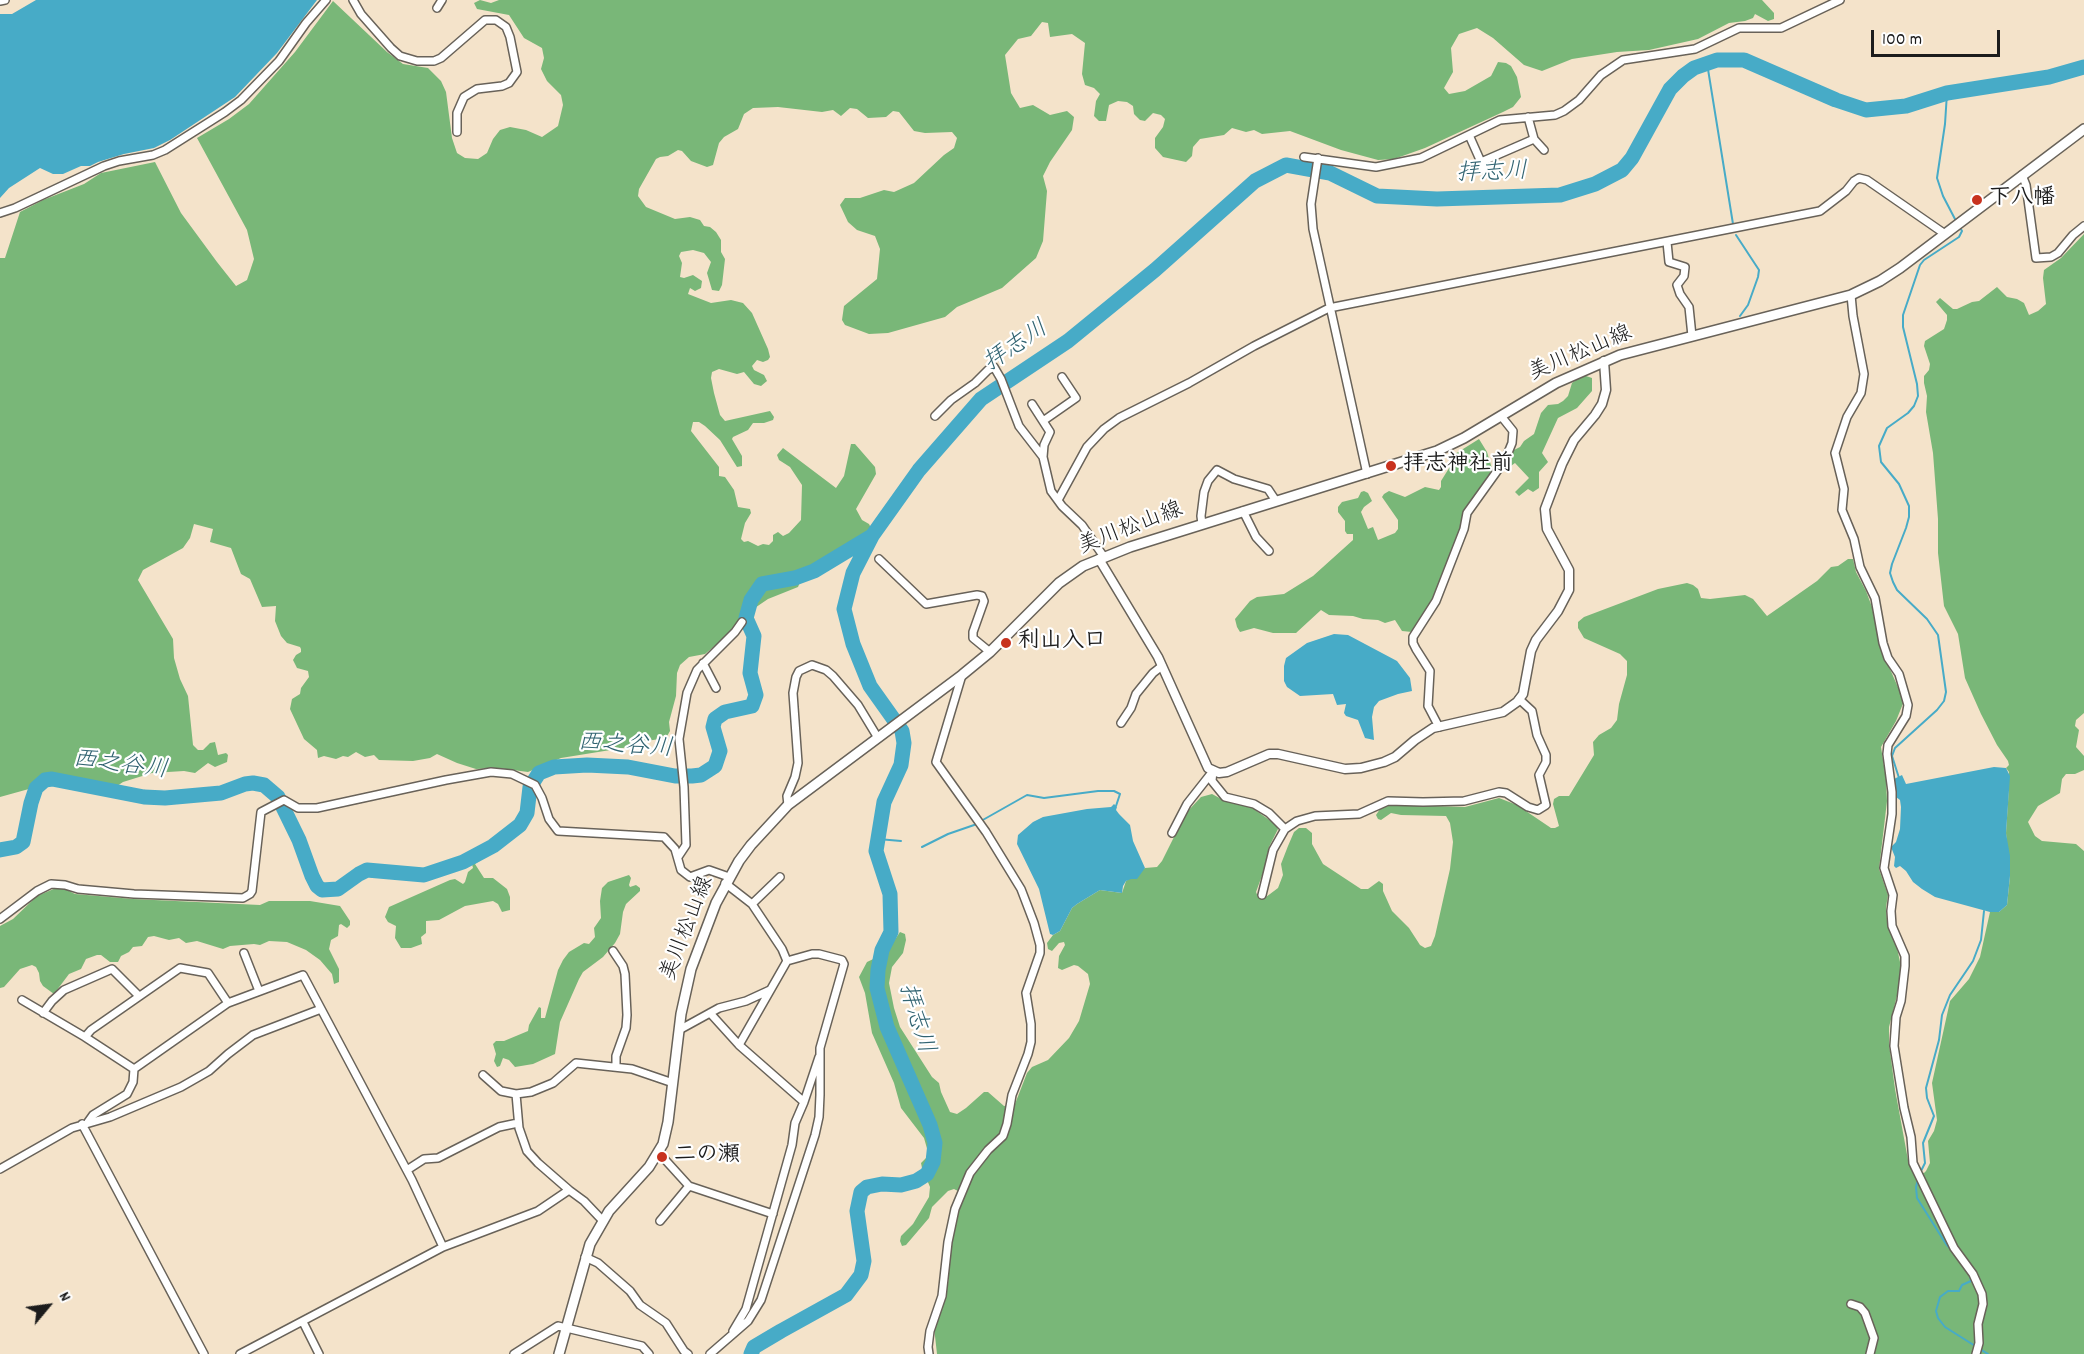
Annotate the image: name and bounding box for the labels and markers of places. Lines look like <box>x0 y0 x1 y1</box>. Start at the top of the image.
place label: 下八幡 <box>1989 187 2055 213</box>
marker: 下八幡 <box>1970 193 1984 207</box>
place label: 拝志神社前 <box>1403 453 1513 479</box>
marker: 拝志神社前 <box>1384 459 1398 473</box>
place label: 利山入口 <box>1018 630 1106 656</box>
marker: 利山入口 <box>999 636 1013 650</box>
place label: 二の瀬 <box>674 1144 740 1170</box>
marker: 二の瀬 <box>655 1150 669 1164</box>

